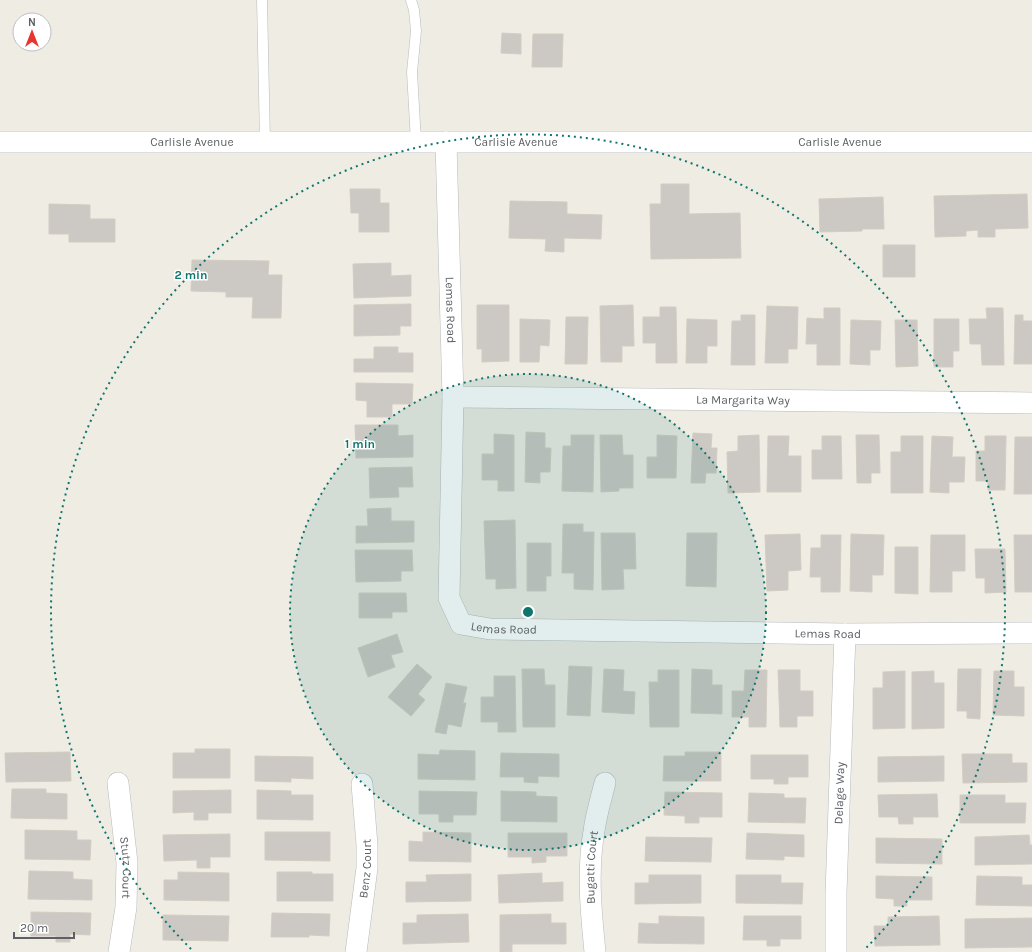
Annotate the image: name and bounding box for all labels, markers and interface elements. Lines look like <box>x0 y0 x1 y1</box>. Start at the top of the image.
north arrow <box>12 12 52 52</box>
text: N <box>28 16 36 29</box>
street label: Carlisle Avenue <box>150 135 234 149</box>
street label: Carlisle Avenue <box>474 135 558 149</box>
street label: Carlisle Avenue <box>798 135 882 149</box>
text: 2 min <box>174 268 208 282</box>
street label: Lemas Road <box>443 277 459 343</box>
street label: La Margarita Way <box>696 393 790 407</box>
text: 1 min <box>345 437 375 451</box>
centre of rings <box>521 605 535 619</box>
street label: Lemas Road <box>470 619 537 637</box>
street label: Lemas Road <box>794 626 861 641</box>
street label: Delage Way <box>831 761 848 825</box>
street label: Bugatti Court <box>583 829 601 904</box>
street label: Stutz Court <box>117 836 134 899</box>
street label: Benz Court <box>356 838 374 899</box>
scale bar <box>14 914 74 940</box>
text: 20 m <box>20 921 48 935</box>

